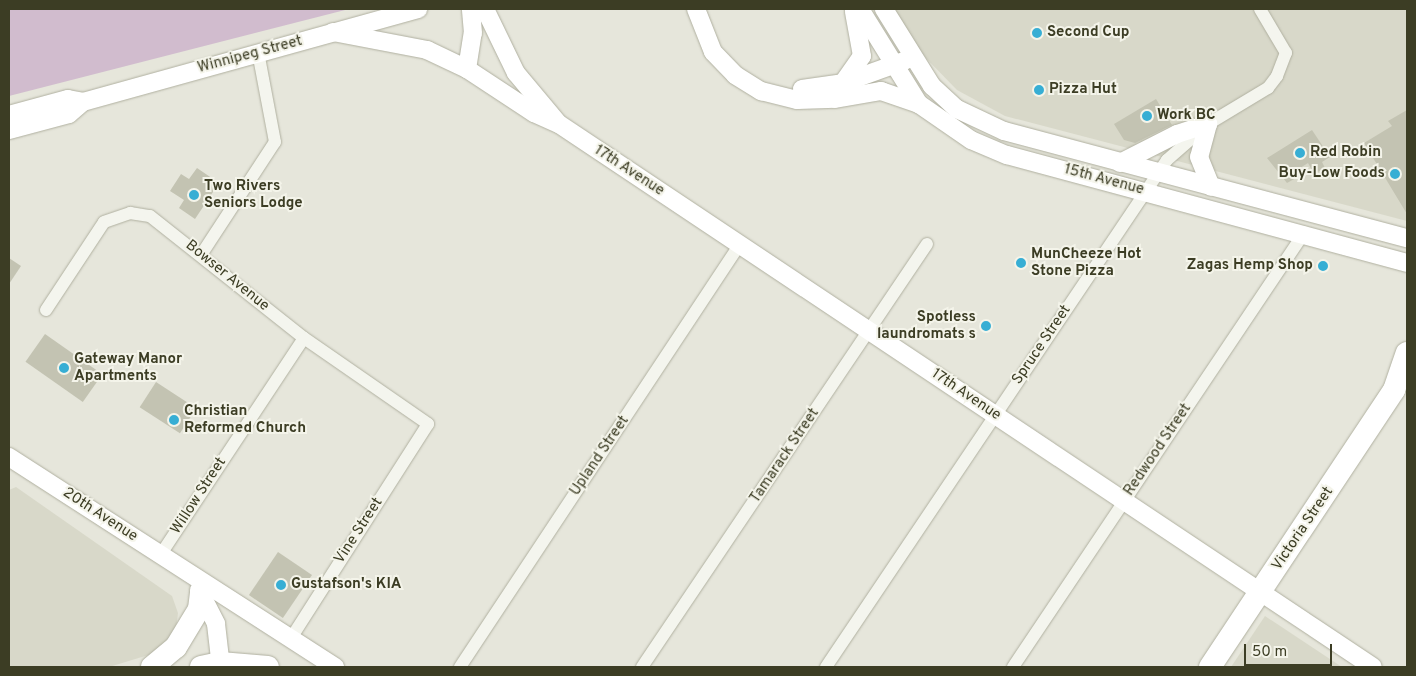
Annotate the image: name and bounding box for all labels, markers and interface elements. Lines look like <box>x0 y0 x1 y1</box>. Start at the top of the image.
place label: Second Cup <box>1047 24 1130 42</box>
marker: Second Cup <box>1031 27 1043 39</box>
street label: Winnipeg Street <box>196 32 304 78</box>
place label: Pizza Hut <box>1049 81 1117 99</box>
marker: Pizza Hut <box>1033 84 1045 96</box>
place label: Work BC <box>1157 107 1215 125</box>
marker: Work BC <box>1141 110 1153 122</box>
street label: 17th Avenue <box>590 142 668 200</box>
place label: Red Robin <box>1310 144 1381 162</box>
marker: Red Robin <box>1294 147 1306 159</box>
street label: 15th Avenue <box>1062 161 1146 199</box>
place label: Buy-Low Foods <box>1279 165 1385 183</box>
marker: Buy-Low Foods <box>1389 168 1401 180</box>
place label: Two Rivers Seniors Lodge <box>204 177 303 212</box>
marker: Two Rivers Seniors Lodge <box>188 189 200 201</box>
street label: Bowser Avenue <box>181 236 273 316</box>
place label: MunCheeze Hot Stone Pizza <box>1031 245 1141 280</box>
marker: MunCheeze Hot Stone Pizza <box>1015 257 1027 269</box>
place label: Zagas Hemp Shop <box>1187 257 1313 275</box>
marker: Zagas Hemp Shop <box>1317 260 1329 272</box>
street label: Spruce Street <box>1009 302 1075 388</box>
place label: Spotless laundromats s <box>877 308 976 343</box>
marker: Spotless laundromats s <box>980 320 992 332</box>
place label: Gateway Manor Apartments <box>74 350 182 385</box>
marker: Gateway Manor Apartments <box>58 362 70 374</box>
street label: 17th Avenue <box>928 365 1004 425</box>
street label: Redwood Street <box>1121 400 1195 500</box>
place label: Christian Reformed Church <box>184 402 306 437</box>
street label: Tamarack Street <box>747 405 823 507</box>
street label: Upland Street <box>567 413 633 499</box>
marker: Christian Reformed Church <box>168 414 180 426</box>
street label: Willow Street <box>167 454 231 538</box>
street label: 20th Avenue <box>59 484 141 546</box>
street label: Victoria Street <box>1268 484 1338 574</box>
street label: Vine Street <box>331 495 387 567</box>
place label: Gustafson's KIA <box>291 576 401 594</box>
marker: Gustafson's KIA <box>275 579 287 591</box>
scale bar <box>1246 634 1334 666</box>
text: 50 m <box>1252 643 1287 662</box>

